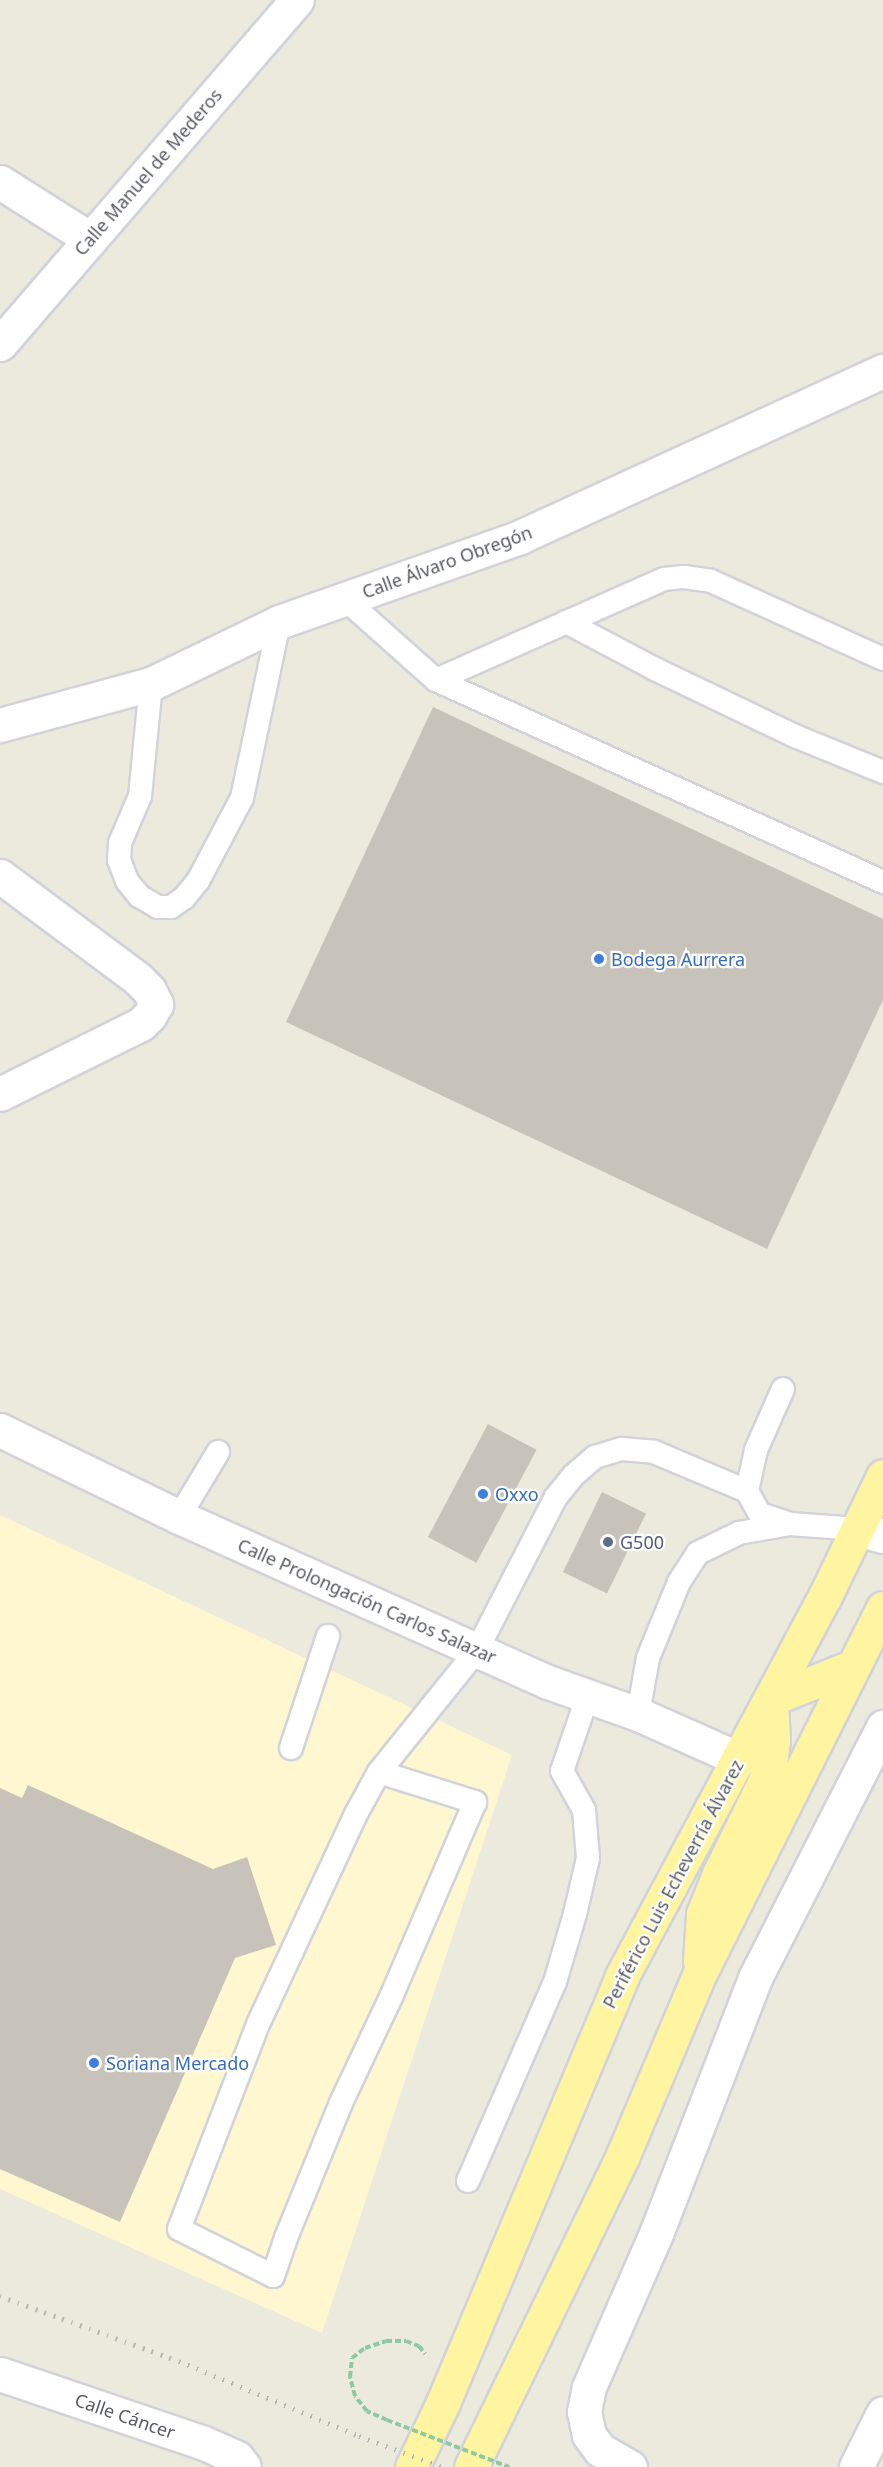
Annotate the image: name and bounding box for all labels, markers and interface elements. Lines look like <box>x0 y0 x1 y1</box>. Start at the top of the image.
street label: Calle Manuel de Mederos <box>70 84 226 260</box>
street label: Calle Álvaro Obregón <box>359 521 535 603</box>
place label: Bodega Aurrera <box>611 948 745 970</box>
marker: Bodega Aurrera <box>592 952 606 966</box>
place label: Oxxo <box>495 1483 539 1505</box>
marker: Oxxo <box>476 1487 490 1501</box>
place label: G500 <box>620 1531 664 1553</box>
street label: Calle Prolongación Carlos Salazar <box>234 1534 500 1668</box>
marker: G500 <box>601 1535 615 1549</box>
street label: Periférico Luis Echeverría Álvarez <box>598 1756 748 2012</box>
place label: Soriana Mercado <box>106 2052 249 2074</box>
marker: Soriana Mercado <box>87 2056 101 2070</box>
street label: Calle Cáncer <box>72 2389 178 2443</box>

